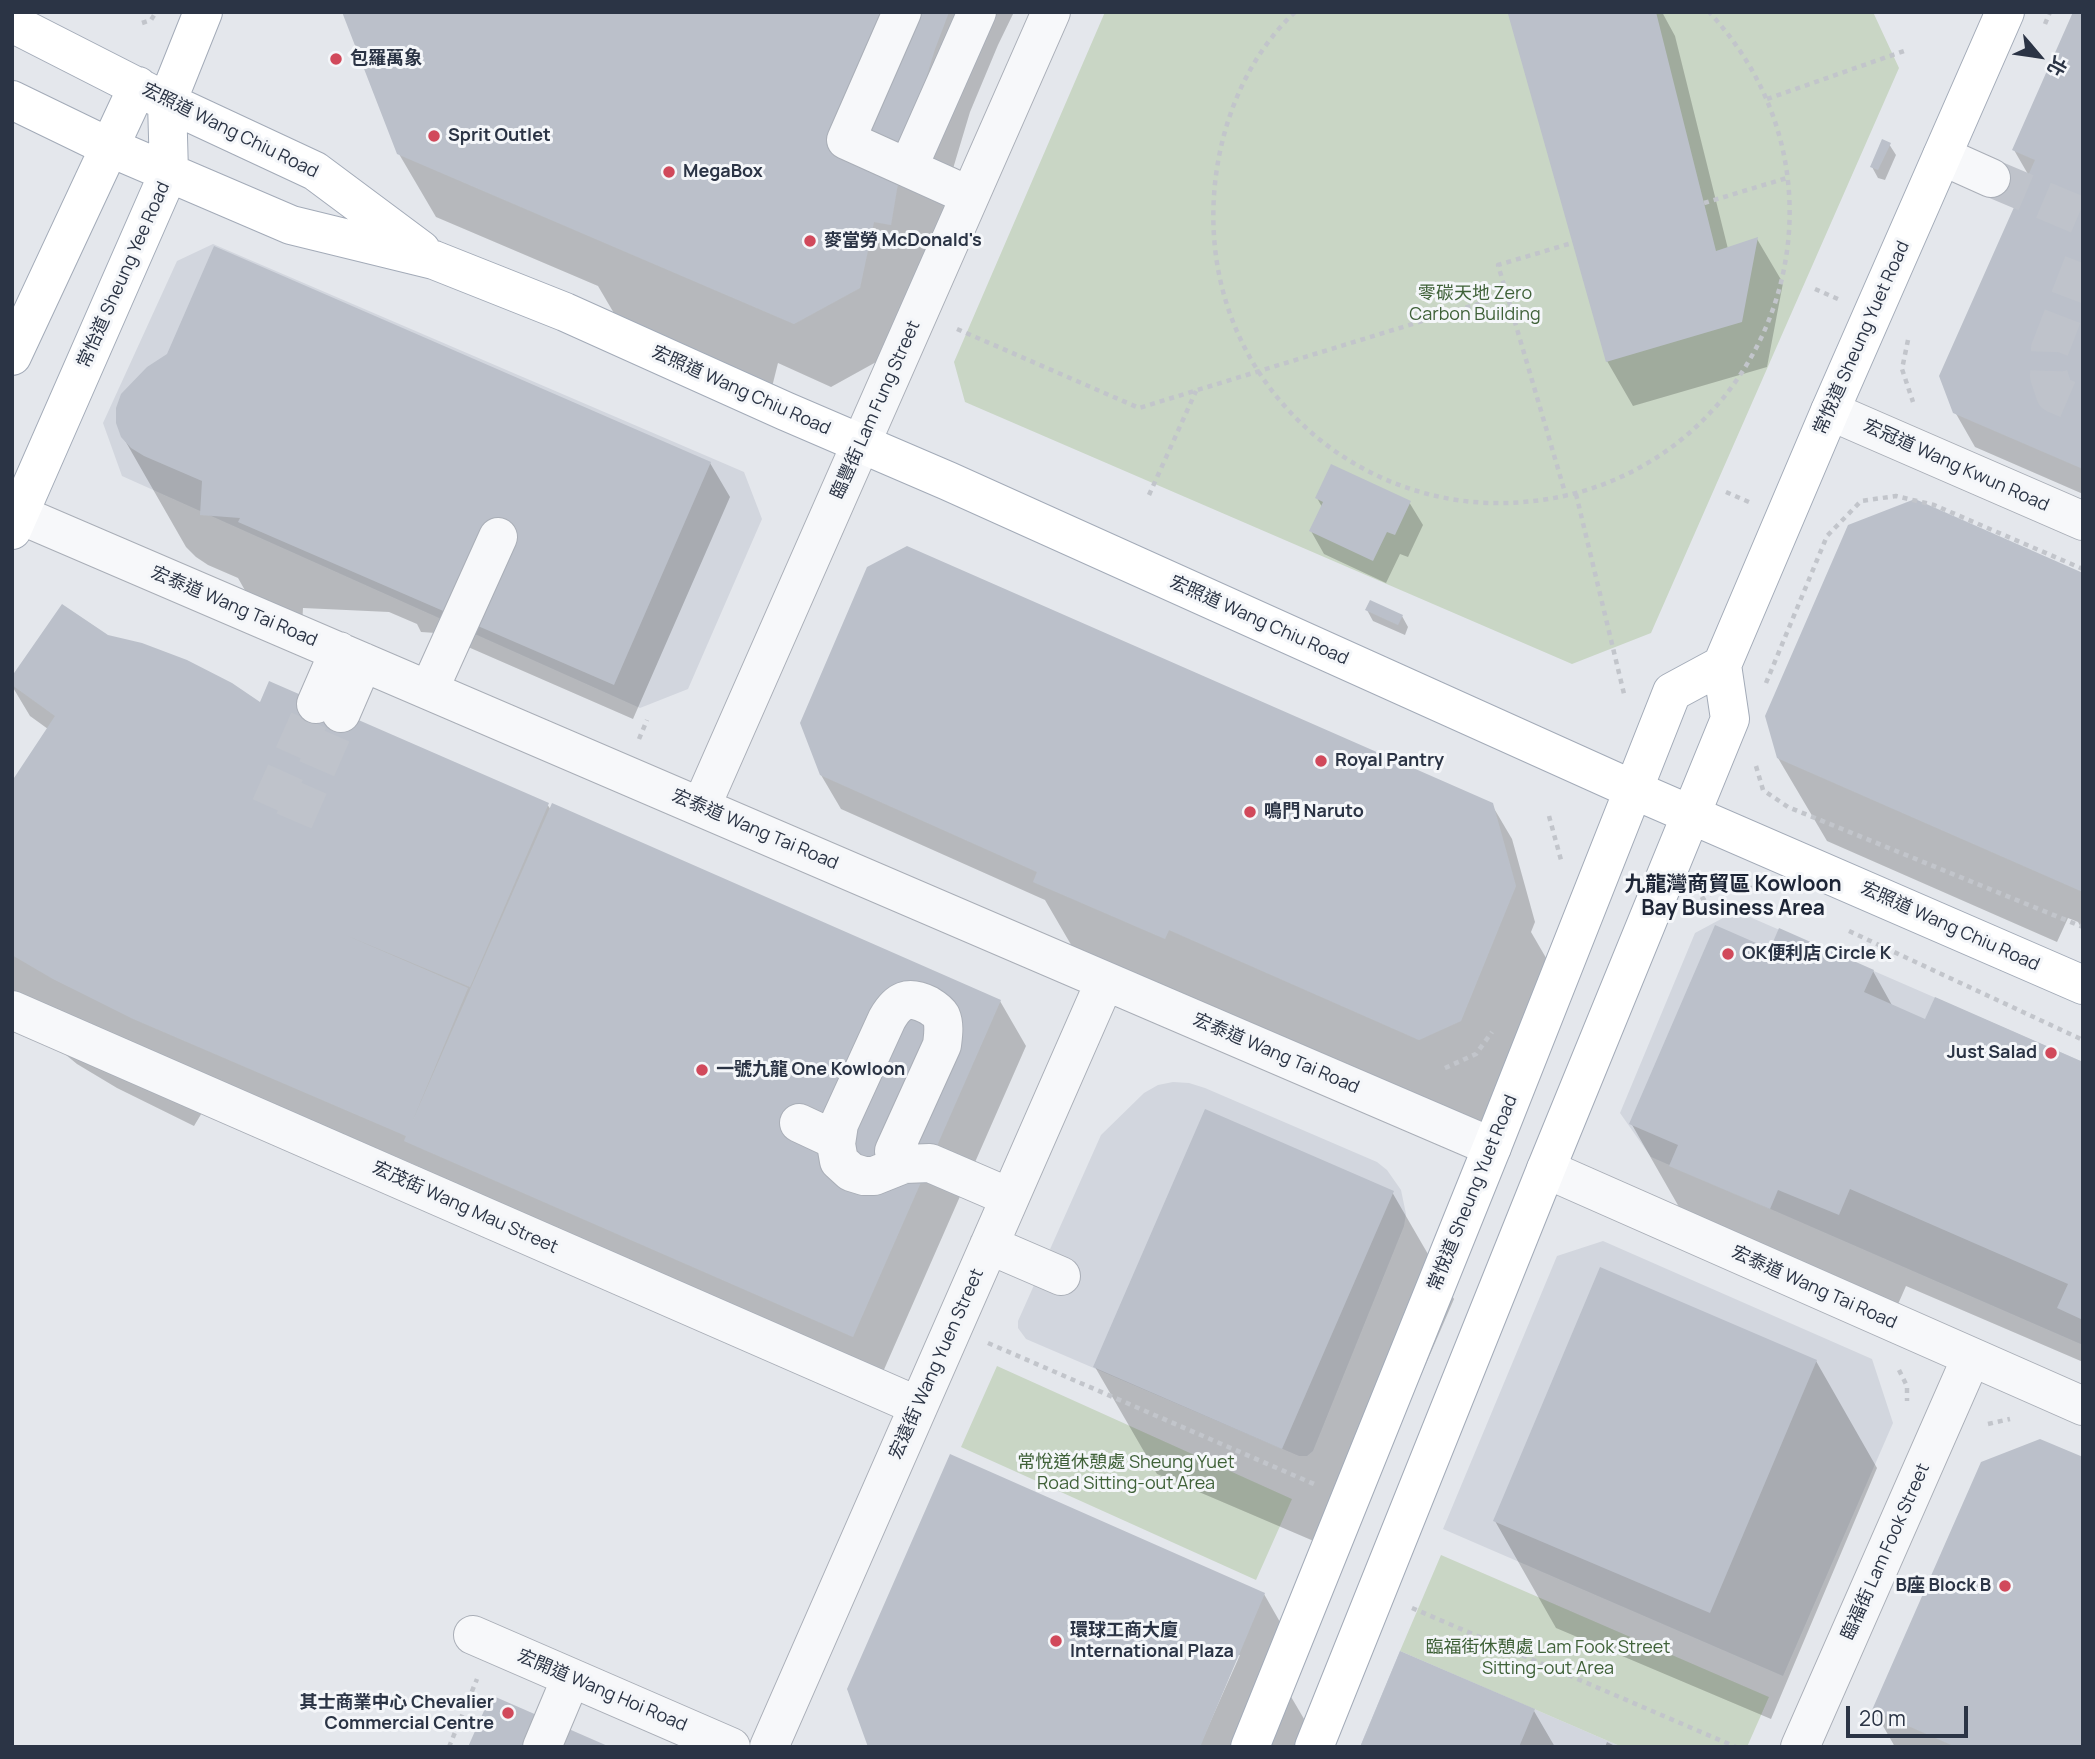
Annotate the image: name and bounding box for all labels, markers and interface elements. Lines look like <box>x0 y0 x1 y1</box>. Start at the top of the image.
north arrow <box>2004 21 2074 91</box>
place label: 包羅萬象 <box>350 48 422 70</box>
marker: 包羅萬象 <box>328 51 344 67</box>
text: 北 <box>2041 52 2073 81</box>
street label: 宏照道 Wang Chiu Road <box>138 79 322 183</box>
place label: Sprit Outlet <box>448 125 551 147</box>
marker: Sprit Outlet <box>426 128 442 144</box>
place label: MegaBox <box>683 161 763 183</box>
marker: MegaBox <box>661 164 677 180</box>
street label: 常怡道 Sheung Yee Road <box>73 179 175 371</box>
place label: 麥當勞 McDonald's <box>824 230 982 252</box>
marker: 麥當勞 McDonald's <box>802 233 818 249</box>
street label: 常悅道 Sheung Yuet Road <box>1810 238 1914 438</box>
park label: 零碳天地 Zero Carbon Building <box>1409 283 1541 326</box>
street label: 臨豐街 Lam Fung Street <box>827 317 925 503</box>
street label: 宏照道 Wang Chiu Road <box>648 342 834 440</box>
street label: 宏冠道 Wang Kwun Road <box>1860 415 2052 517</box>
street label: 宏泰道 Wang Tai Road <box>148 562 320 652</box>
street label: 宏照道 Wang Chiu Road <box>1166 572 1352 670</box>
place label: Royal Pantry <box>1335 750 1444 772</box>
marker: Royal Pantry <box>1313 753 1329 769</box>
street label: 宏泰道 Wang Tai Road <box>669 785 841 875</box>
place label: 鳴門 Naruto <box>1264 801 1364 823</box>
marker: 鳴門 Naruto <box>1242 804 1258 820</box>
district label: 九龍灣商貿區 Kowloon Bay Business Area <box>1624 872 1842 922</box>
street label: 宏照道 Wang Chiu Road <box>1857 878 2043 976</box>
place label: OK便利店 Circle K <box>1742 943 1891 965</box>
marker: OK便利店 Circle K <box>1720 946 1736 962</box>
street label: 宏泰道 Wang Tai Road <box>1190 1009 1362 1099</box>
place label: Just Salad <box>1947 1042 2037 1064</box>
marker: Just Salad <box>2043 1045 2059 1061</box>
place label: 一號九龍 One Kowloon <box>716 1059 905 1081</box>
marker: 一號九龍 One Kowloon <box>694 1062 710 1078</box>
street label: 常悅道 Sheung Yuet Road <box>1424 1092 1522 1294</box>
street label: 宏茂街 Wang Mau Street <box>369 1157 561 1259</box>
street label: 宏泰道 Wang Tai Road <box>1728 1242 1900 1334</box>
street label: 宏遠街 Wang Yuen Street <box>885 1266 989 1462</box>
park label: 常悅道休憩處 Sheung Yuet Road Sitting-out Area <box>1017 1452 1235 1494</box>
street label: 臨福街 Lam Fook Street <box>1837 1460 1935 1644</box>
place label: B座 Block B <box>1896 1575 1991 1597</box>
marker: B座 Block B <box>1997 1578 2013 1594</box>
place label: 環球工商大廈 International Plaza <box>1070 1620 1234 1662</box>
marker: 環球工商大廈 International Plaza <box>1048 1633 1064 1649</box>
park label: 臨福街休憩處 Lam Fook Street Sitting-out Area <box>1425 1637 1671 1680</box>
street label: 宏開道 Wang Hoi Road <box>514 1646 690 1736</box>
place label: 其士商業中心 Chevalier Commercial Centre <box>299 1692 494 1734</box>
scale bar <box>1850 1692 1972 1736</box>
text: 20 m <box>1859 1704 1906 1732</box>
marker: 其士商業中心 Chevalier Commercial Centre <box>500 1705 516 1721</box>

